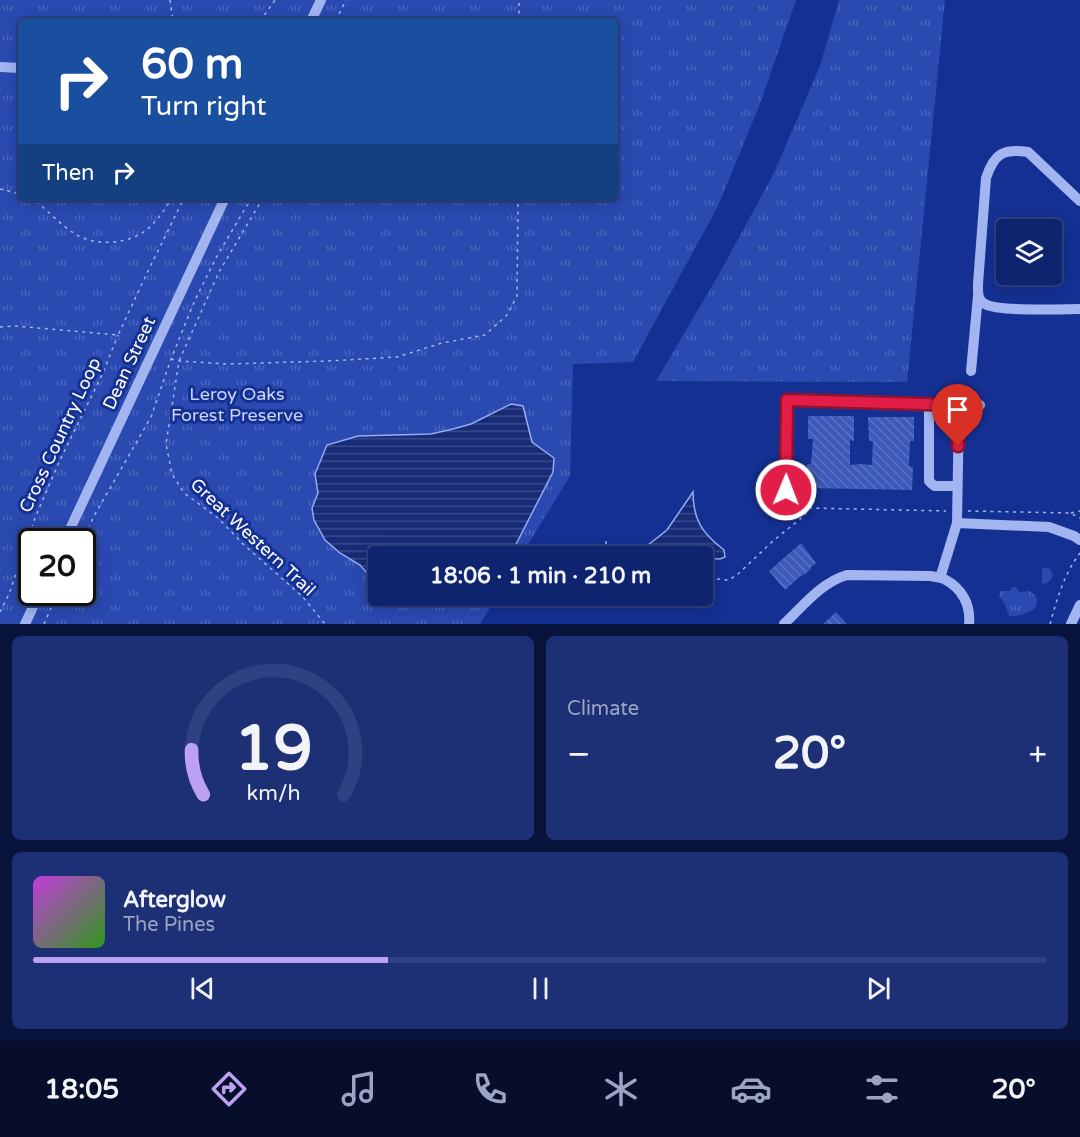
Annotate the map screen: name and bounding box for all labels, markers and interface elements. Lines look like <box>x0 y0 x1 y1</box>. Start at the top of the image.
text: 60 m <box>141 39 243 90</box>
icon: right <box>42 42 120 120</box>
text: Turn right <box>141 90 267 123</box>
icon: right <box>107 156 140 189</box>
text: Then <box>42 160 95 186</box>
map controls <box>996 219 1062 285</box>
button: layers <box>996 219 1062 285</box>
street label: Dean Street <box>98 313 160 413</box>
street label: Cross Country Loop <box>14 354 106 516</box>
park label: Leroy Oaks Forest Preserve <box>171 383 303 426</box>
pin <box>932 384 983 446</box>
icon: arrive <box>941 393 974 426</box>
position arrow <box>754 458 818 522</box>
street label: Great Western Trail <box>186 473 320 601</box>
speed limit sign: 20 <box>18 528 96 606</box>
text: 18:06 · 1 min · 210 m <box>430 563 651 589</box>
text: Climate <box>567 697 639 721</box>
text: 19 <box>234 712 312 787</box>
text: 20° <box>773 727 846 781</box>
text: − <box>567 735 591 774</box>
text: + <box>1028 735 1047 774</box>
text: km/h <box>246 780 300 806</box>
text: Afterglow <box>123 887 226 913</box>
text: The Pines <box>123 913 215 937</box>
icon: previous <box>186 972 219 1005</box>
icon: pause <box>524 972 557 1005</box>
icon: next <box>862 972 895 1005</box>
icon: directions <box>208 1068 250 1110</box>
icon: music <box>338 1068 380 1110</box>
icon: phone <box>469 1068 511 1110</box>
icon: climate <box>600 1068 642 1110</box>
icon: car <box>730 1068 772 1110</box>
icon: filters <box>861 1068 903 1110</box>
text: 18:05 <box>44 1073 119 1106</box>
text: 20° <box>992 1073 1036 1106</box>

